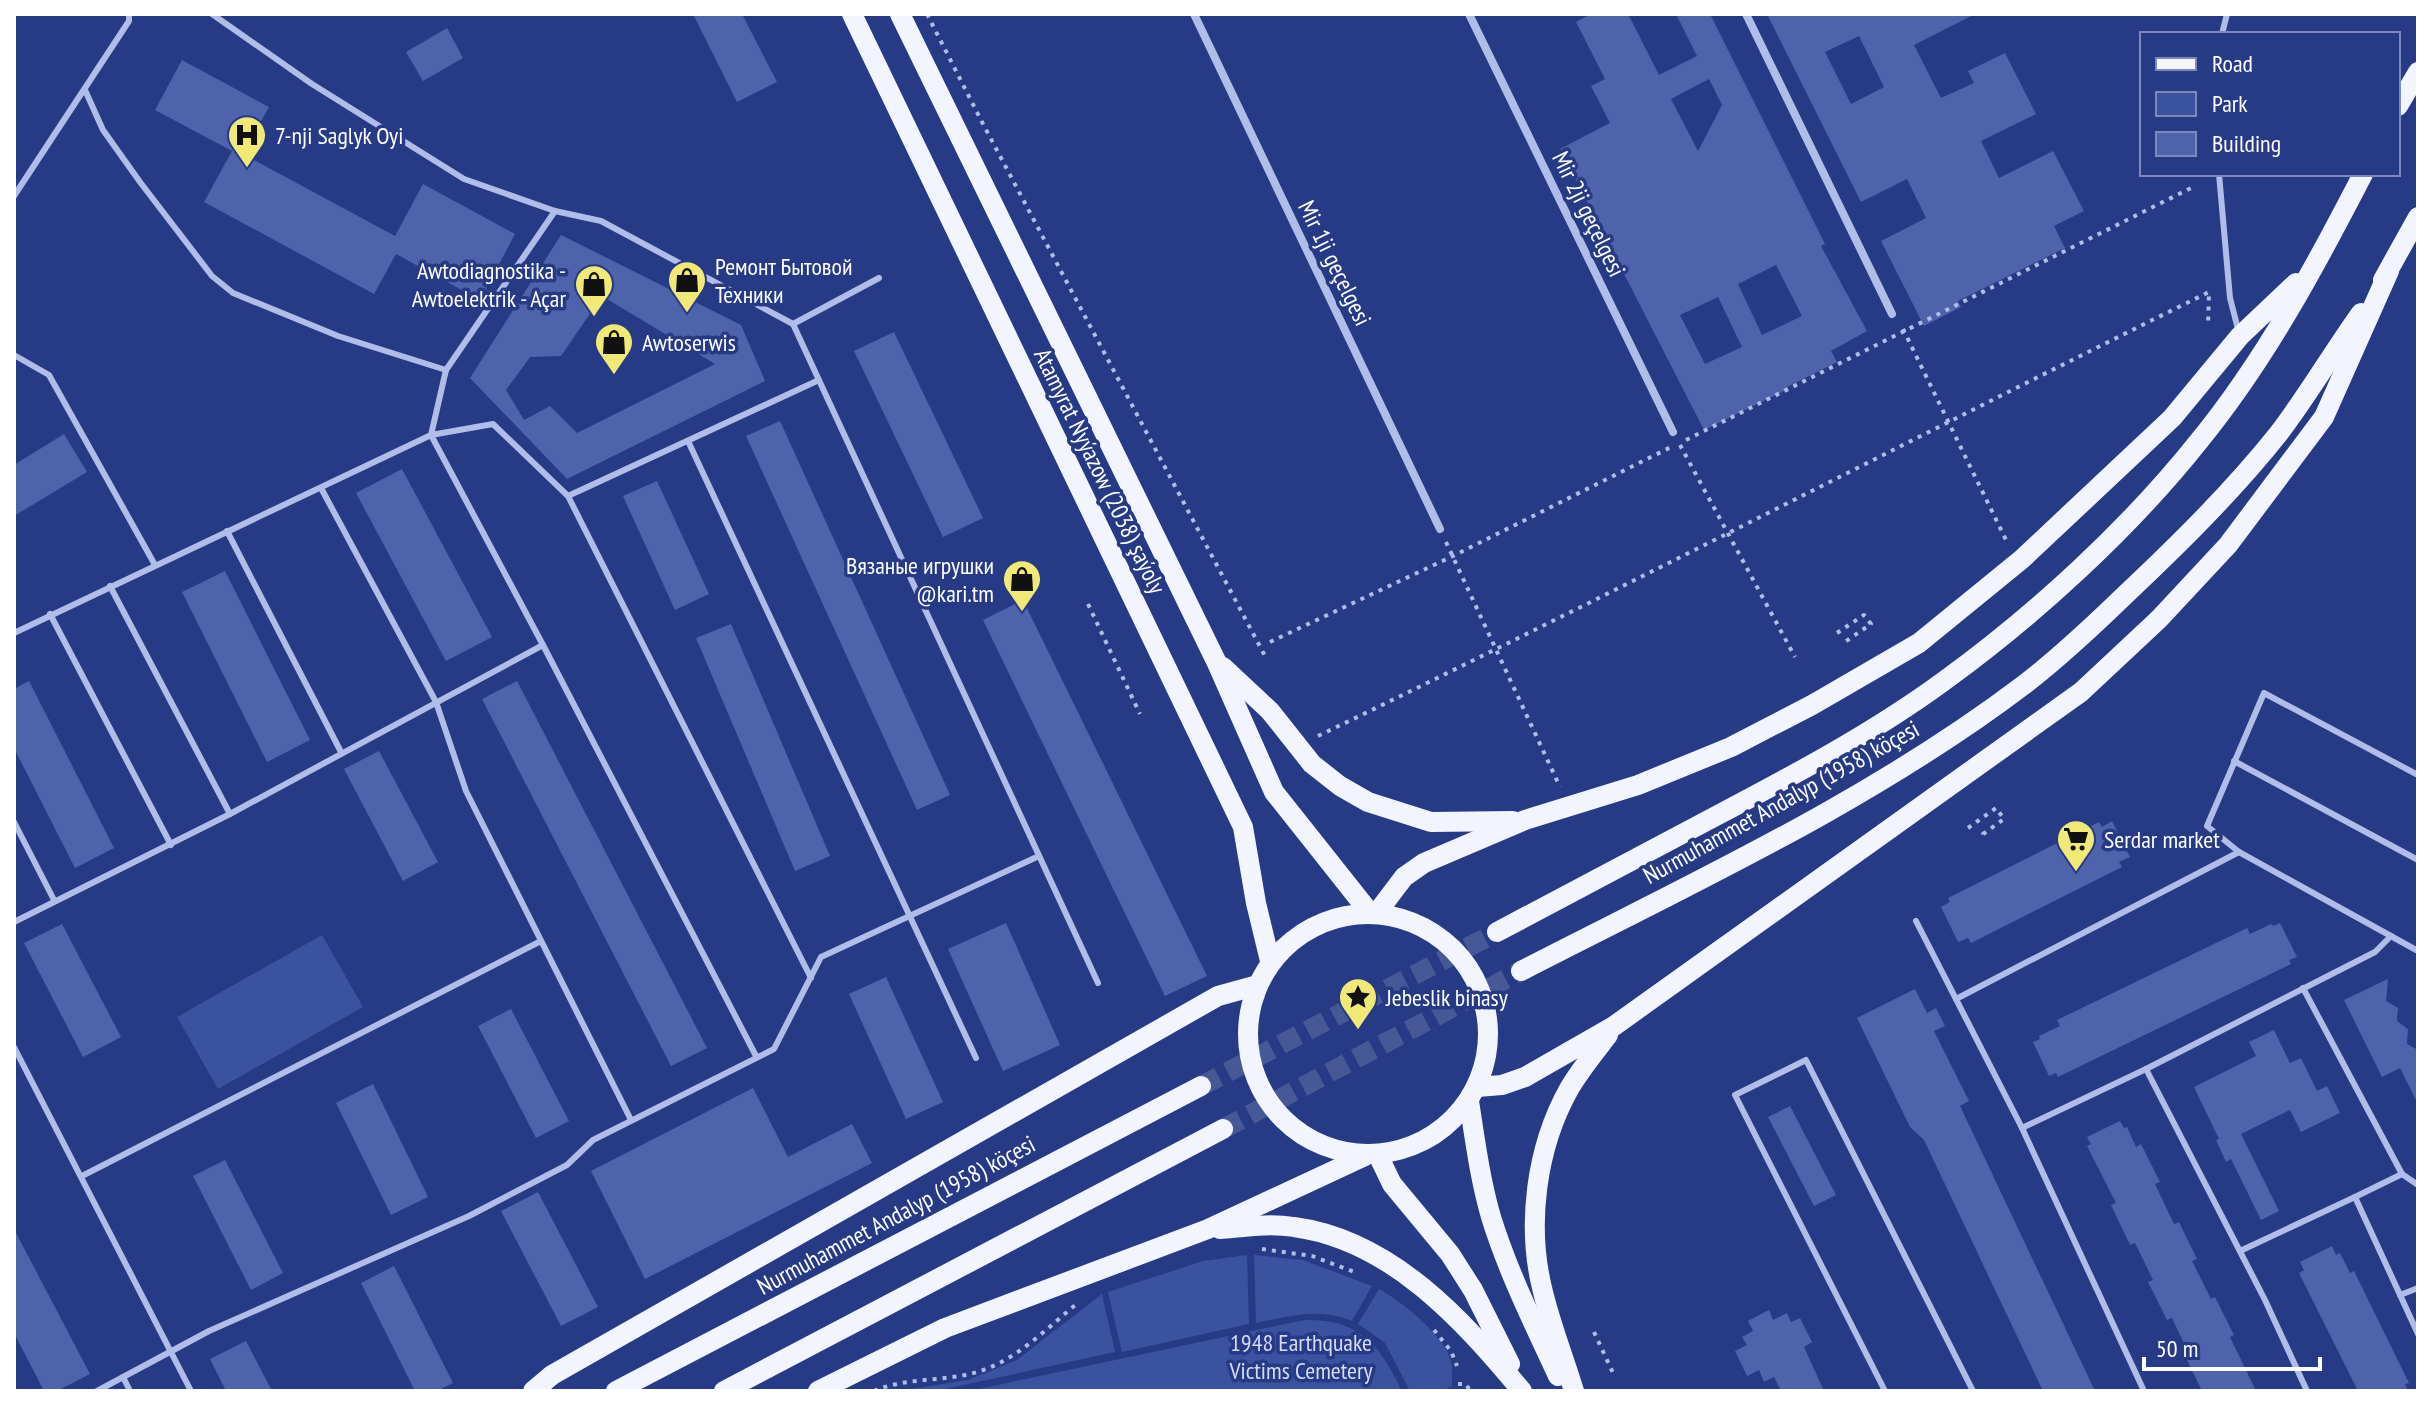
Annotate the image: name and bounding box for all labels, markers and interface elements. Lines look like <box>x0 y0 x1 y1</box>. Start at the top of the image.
legend <box>2140 32 2400 176</box>
text: Road <box>2212 48 2253 79</box>
text: Park <box>2212 88 2248 119</box>
hospital icon: 7-nji Saglyk Oyi <box>226 114 268 169</box>
place label: 7-nji Saglyk Oyi <box>275 120 403 151</box>
text: Building <box>2212 128 2281 159</box>
street label: Mir 2ji geçelgesi <box>1545 146 1633 282</box>
street label: Mir 1ji geçelgesi <box>1291 195 1379 331</box>
place label: Ремонт Бытовой Техники <box>715 251 852 310</box>
place label: Awtodiagnostika - Awtoelektrik - Açar <box>412 255 566 314</box>
shop icon: Ремонт Бытовой Техники <box>666 259 708 314</box>
shop icon: Awtodiagnostika - Awtoelektrik - Açar <box>573 263 615 318</box>
shop icon: Awtoserwis <box>593 321 635 376</box>
place label: Awtoserwis <box>642 327 736 358</box>
street label: Atamyrat Nyýazow (2038) şaýoly <box>1027 343 1173 599</box>
place label: Вязаные игрушки @kari.tm <box>846 550 994 609</box>
shop icon: Вязаные игрушки @kari.tm <box>1001 558 1043 613</box>
street label: Nurmuhammet Andalyp (1958) köçesi <box>1638 713 1924 891</box>
supermarket icon: Serdar market <box>2055 818 2097 873</box>
place label: Serdar market <box>2104 824 2220 855</box>
place icon: Jebeslik binasy <box>1337 976 1379 1031</box>
place label: Jebeslik binasy <box>1385 982 1508 1013</box>
street label: Nurmuhammet Andalyp (1958) köçesi <box>752 1128 1040 1302</box>
scale bar <box>2144 1321 2320 1371</box>
park label: 1948 Earthquake Victims Cemetery <box>1228 1327 1373 1386</box>
text: 50 m <box>2156 1333 2198 1364</box>

